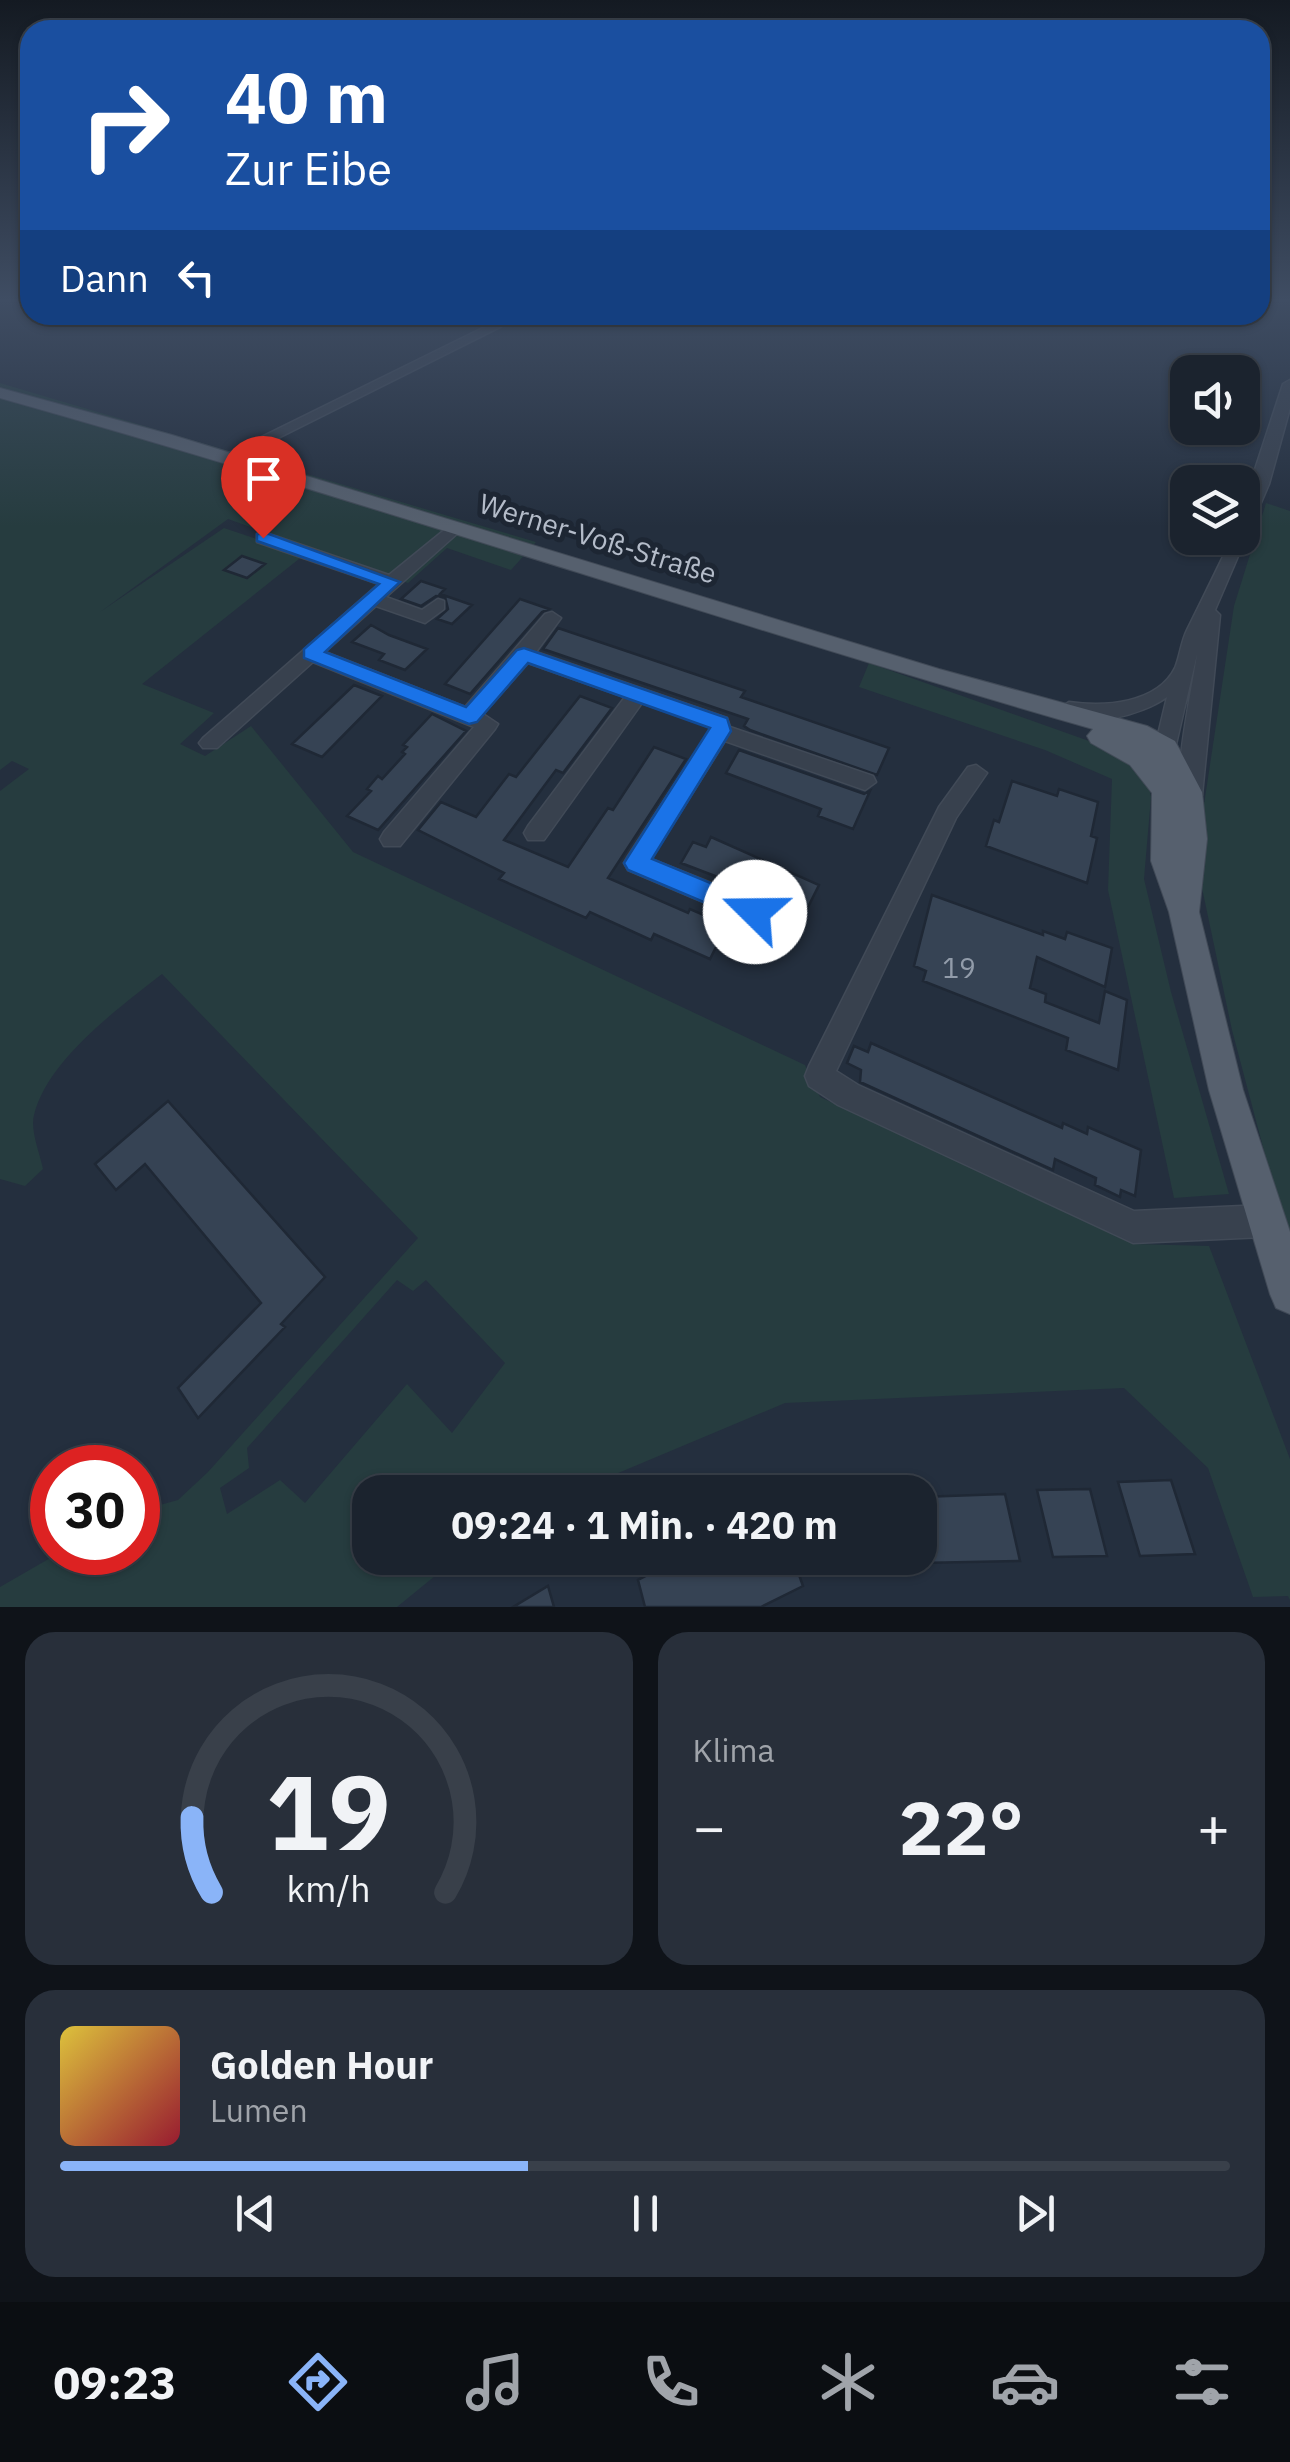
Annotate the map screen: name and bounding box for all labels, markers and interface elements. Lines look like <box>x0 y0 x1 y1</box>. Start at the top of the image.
text: 40 m <box>225 51 388 142</box>
icon: right <box>60 60 190 190</box>
text: Zur Eibe <box>225 139 392 197</box>
icon: left <box>169 250 224 305</box>
text: Dann <box>60 253 149 302</box>
map controls <box>1170 355 1260 555</box>
button: sound <box>1170 355 1260 445</box>
pin <box>221 436 306 539</box>
icon: arrive <box>236 451 291 506</box>
button: layers <box>1170 465 1260 555</box>
street label: Werner-Voß-Straße <box>475 484 721 592</box>
position arrow <box>703 860 807 964</box>
house number: 19 <box>942 949 976 986</box>
speed limit sign: 30 <box>30 1445 160 1575</box>
text: 09:24 · 1 Min. · 420 m <box>451 1500 838 1549</box>
text: Klima <box>693 1729 775 1771</box>
text: 19 <box>266 1743 391 1879</box>
text: 22° <box>899 1778 1024 1876</box>
text: − <box>693 1791 726 1862</box>
text: + <box>1197 1791 1230 1862</box>
text: km/h <box>287 1865 371 1912</box>
text: Golden Hour <box>210 2040 433 2089</box>
text: Lumen <box>210 2089 308 2131</box>
icon: previous <box>228 2186 283 2241</box>
icon: pause <box>618 2186 673 2241</box>
icon: next <box>1008 2186 1063 2241</box>
icon: directions <box>283 2347 353 2417</box>
icon: music <box>460 2347 530 2417</box>
icon: phone <box>636 2347 706 2417</box>
icon: climate <box>813 2347 883 2417</box>
icon: car <box>990 2347 1060 2417</box>
icon: filters <box>1167 2347 1237 2417</box>
text: 09:23 <box>53 2353 176 2411</box>

